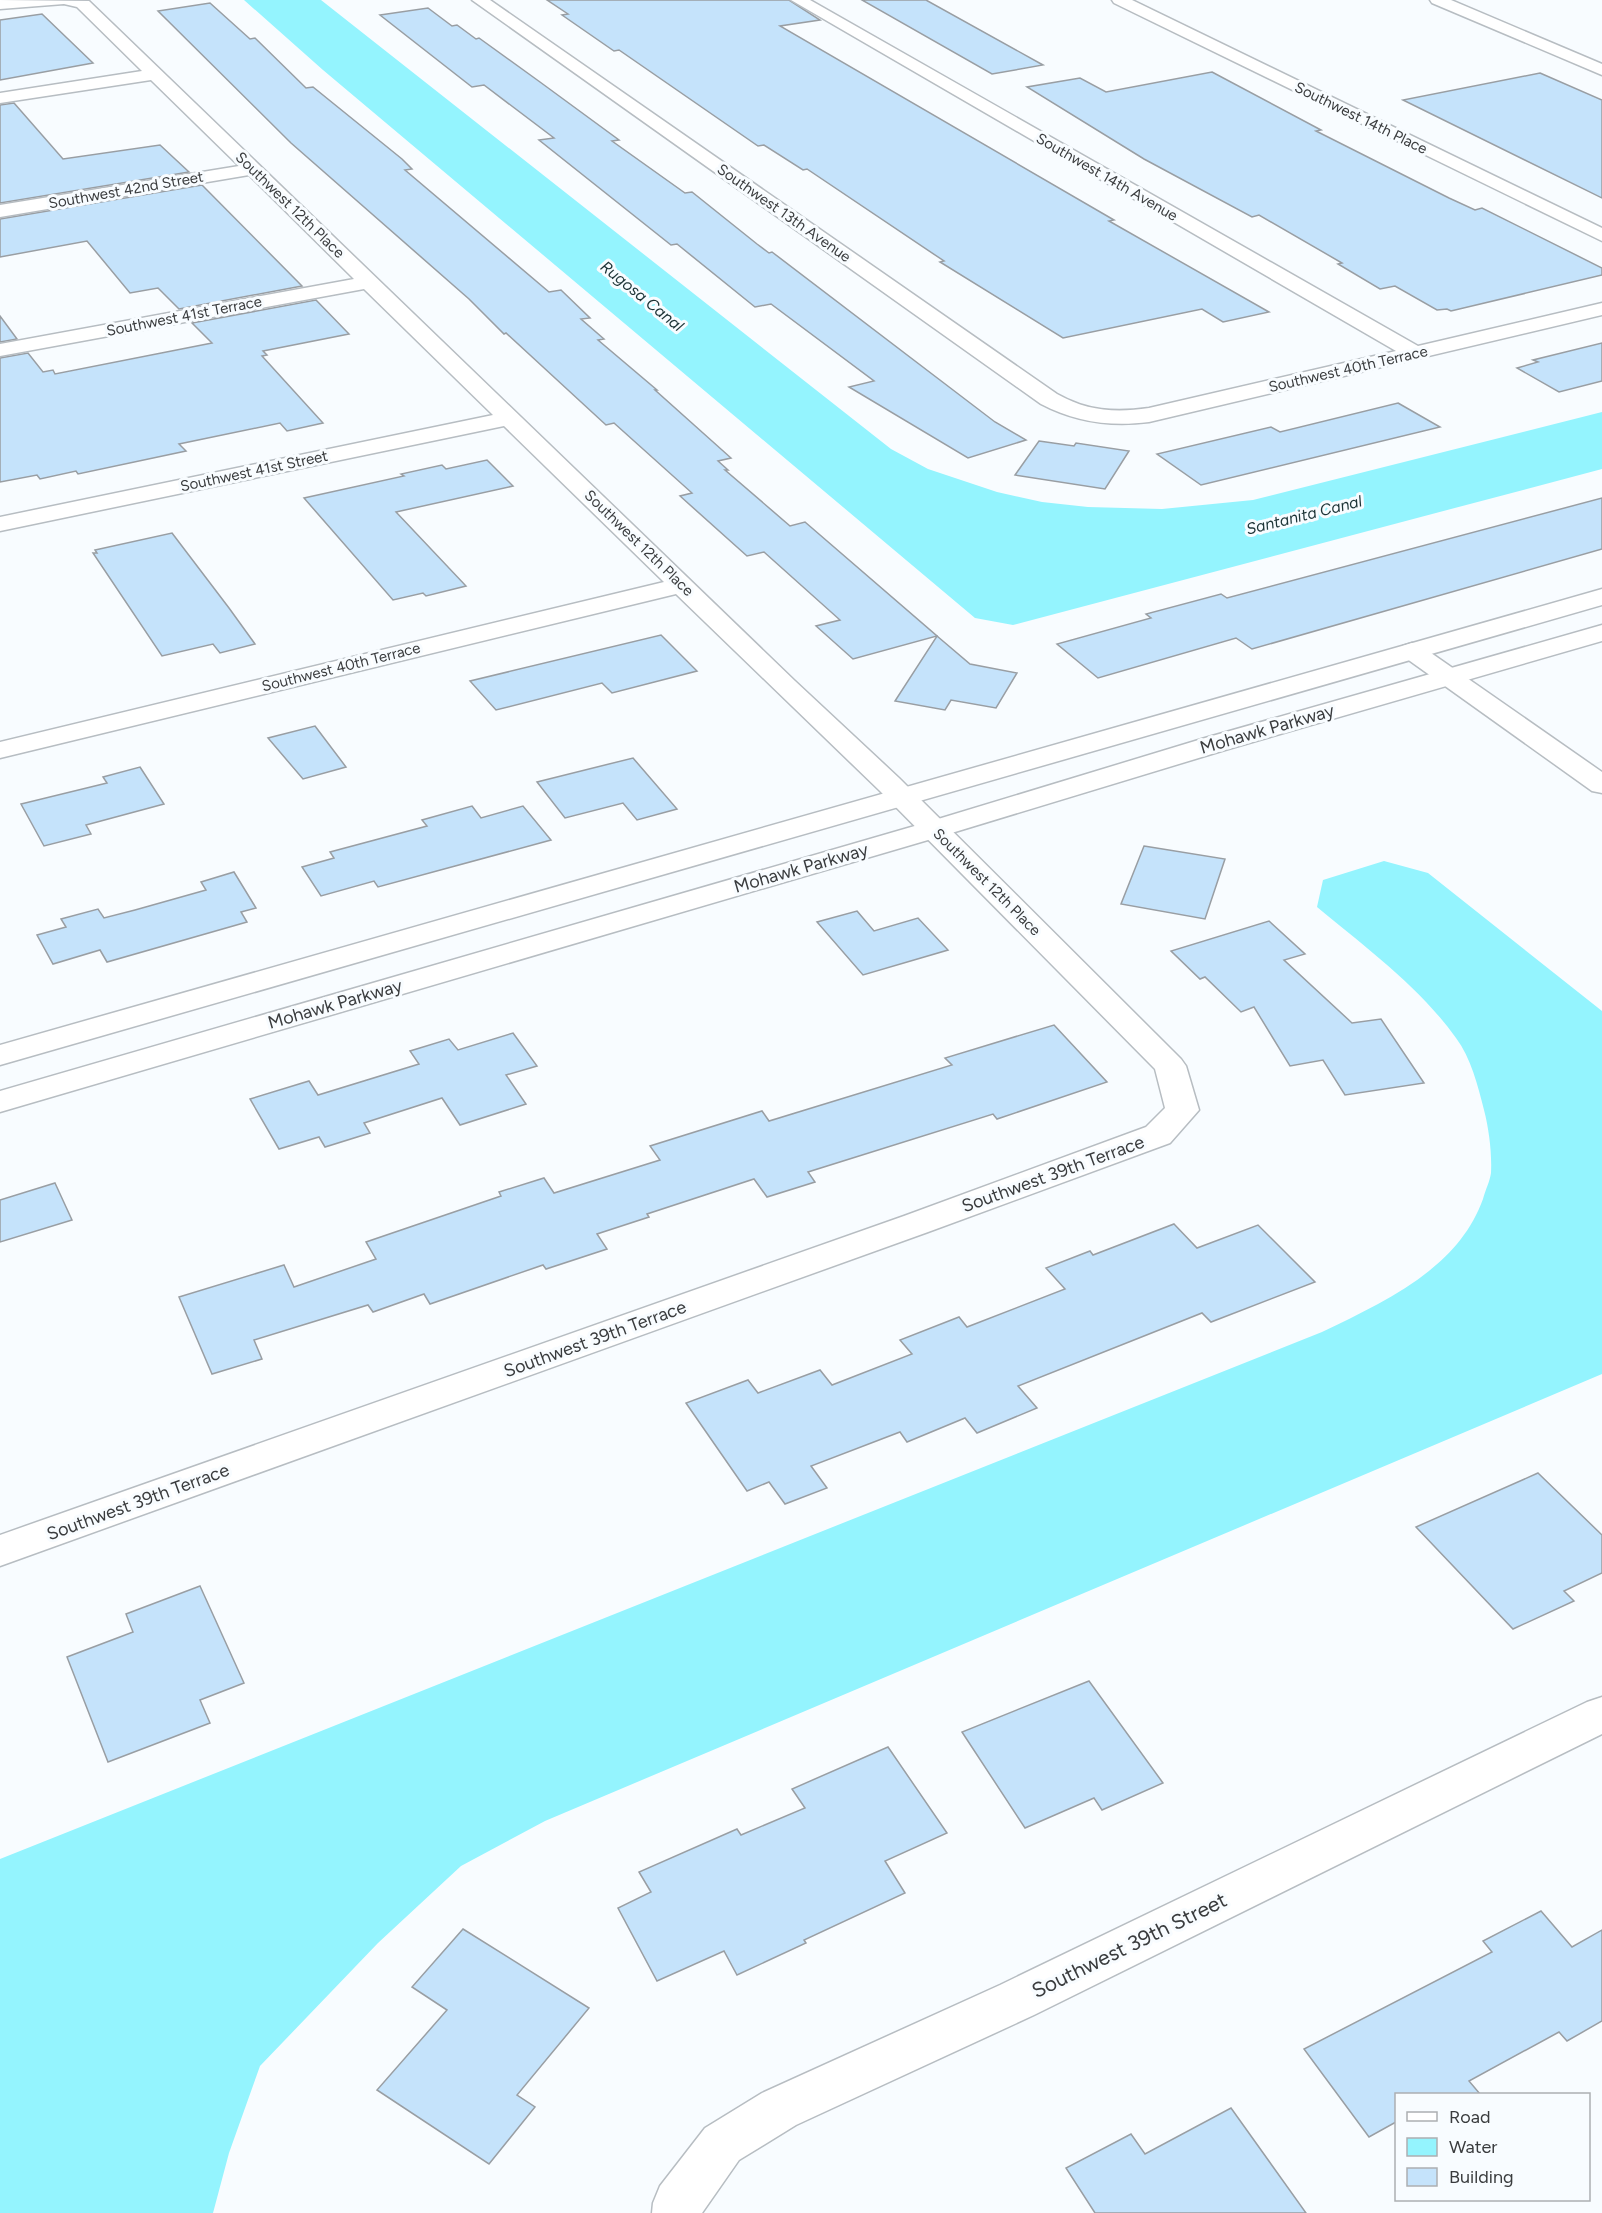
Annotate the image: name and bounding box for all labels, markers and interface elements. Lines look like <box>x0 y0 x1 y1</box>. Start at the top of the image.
street label: Southwest 14th Place <box>1292 78 1430 158</box>
street label: Southwest 14th Avenue <box>1033 129 1181 225</box>
street label: Southwest 12th Place <box>232 148 348 262</box>
street label: Southwest 13th Avenue <box>714 160 854 266</box>
street label: Southwest 42nd Street <box>47 167 205 212</box>
water label: Rugosa Canal <box>597 257 688 336</box>
street label: Southwest 41st Terrace <box>105 292 263 340</box>
street label: Southwest 40th Terrace <box>1267 342 1429 396</box>
street label: Southwest 41st Street <box>179 447 330 495</box>
street label: Southwest 12th Place <box>581 486 697 600</box>
water label: Santanita Canal <box>1244 491 1364 539</box>
street label: Southwest 40th Terrace <box>260 639 422 695</box>
street label: Mohawk Parkway <box>1197 699 1337 759</box>
street label: Southwest 12th Place <box>930 825 1044 939</box>
street label: Mohawk Parkway <box>731 838 871 898</box>
street label: Mohawk Parkway <box>265 974 405 1034</box>
street label: Southwest 39th Terrace <box>959 1131 1147 1217</box>
street label: Southwest 39th Terrace <box>501 1296 689 1382</box>
street label: Southwest 39th Terrace <box>44 1459 232 1545</box>
street label: Southwest 39th Street <box>1027 1887 1231 2003</box>
legend <box>1395 2093 1590 2201</box>
text: Road <box>1449 2106 1490 2128</box>
text: Water <box>1449 2136 1497 2158</box>
text: Building <box>1449 2166 1514 2188</box>

